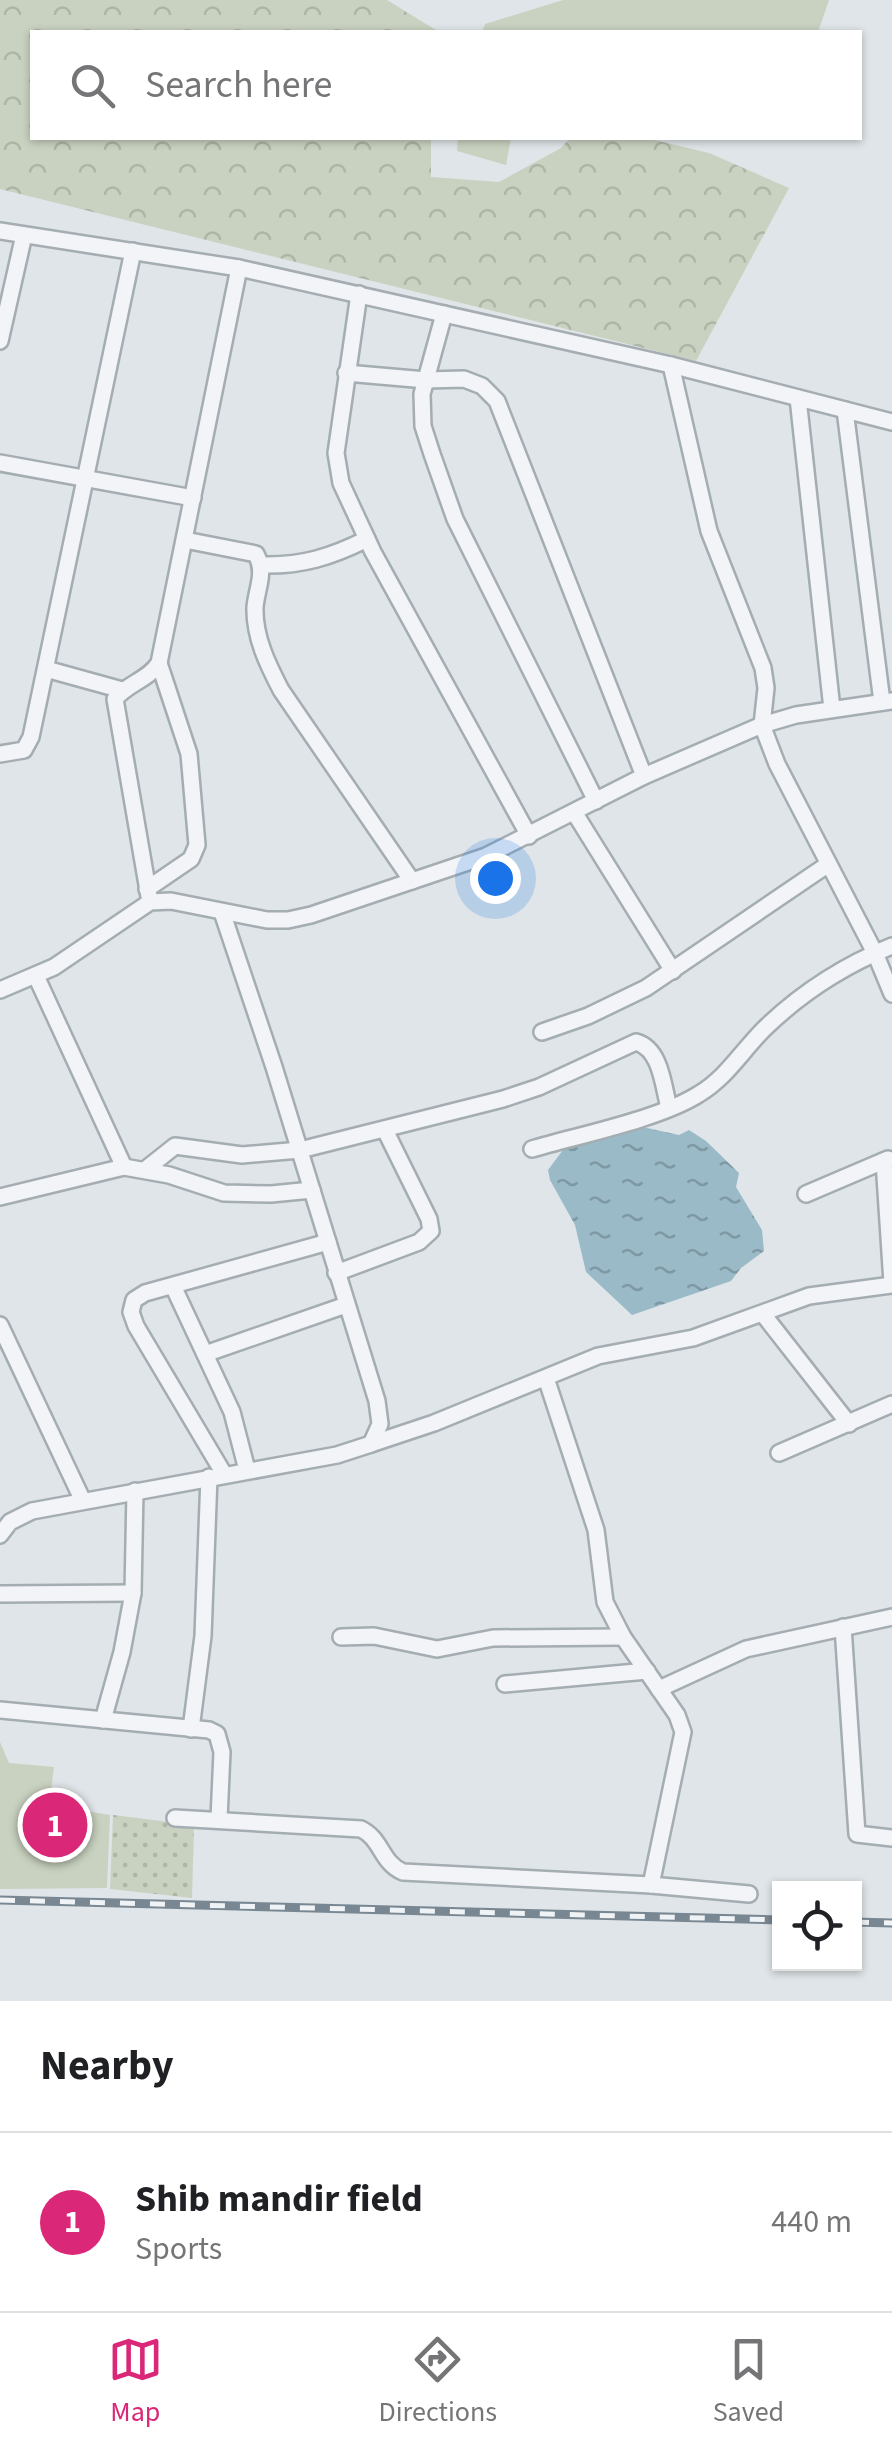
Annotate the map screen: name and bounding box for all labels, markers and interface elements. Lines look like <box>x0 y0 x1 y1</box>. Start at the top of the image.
search box <box>30 30 862 140</box>
icon: search <box>65 58 120 113</box>
text: Search here <box>145 58 332 112</box>
your location <box>470 853 521 904</box>
pin: 1 <box>22 1788 88 1862</box>
map controls <box>772 1881 862 1971</box>
button: locate <box>772 1881 862 1971</box>
text: Nearby <box>40 2036 174 2096</box>
text: Shib mandir field <box>135 2172 423 2226</box>
text: 1 <box>64 2199 81 2245</box>
text: 440 m <box>771 2199 852 2245</box>
text: Sports <box>135 2226 222 2272</box>
tab: Map <box>108 2332 163 2432</box>
tab: Directions <box>379 2332 497 2432</box>
tab: Saved <box>713 2332 784 2432</box>

